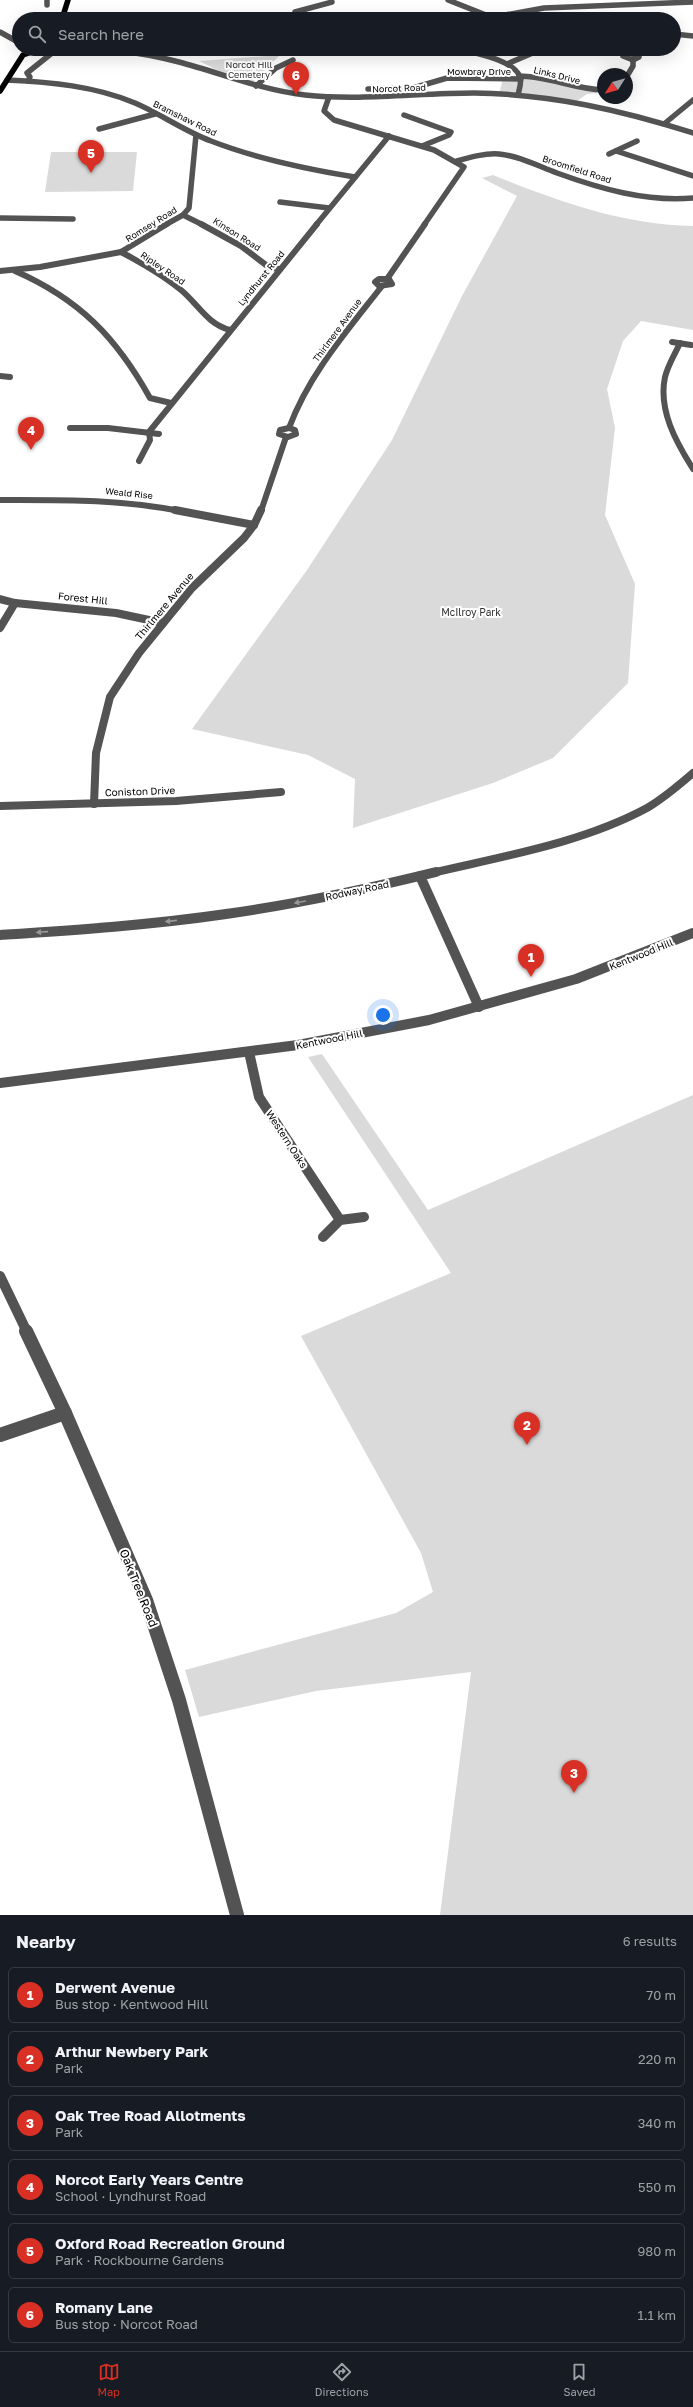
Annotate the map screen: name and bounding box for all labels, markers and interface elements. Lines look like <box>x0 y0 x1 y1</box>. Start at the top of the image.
search box <box>12 12 681 56</box>
icon: search <box>26 23 48 45</box>
text: Search here <box>58 25 144 43</box>
park label: Norcot Hill Cemetery <box>226 59 273 80</box>
pin: 6 <box>283 62 309 95</box>
street label: Links Drive <box>533 64 581 86</box>
street label: Mowbray Drive <box>447 66 511 77</box>
north arrow <box>597 68 633 104</box>
street label: Norcot Road <box>372 82 426 94</box>
street label: Bramshaw Road <box>151 98 219 138</box>
pin: 5 <box>78 140 104 173</box>
street label: Broomfield Road <box>541 153 613 185</box>
street label: Romsey Road <box>123 204 179 244</box>
street label: Kinson Road <box>211 215 263 253</box>
street label: Lyndhurst Road <box>235 248 287 308</box>
street label: Ripley Road <box>139 249 187 287</box>
street label: Thirlmere Avenue <box>310 296 364 364</box>
pin: 4 <box>18 417 44 450</box>
street label: Weald Rise <box>105 485 153 501</box>
street label: Thirlmere Avenue <box>132 570 196 642</box>
street label: Forest Hill <box>58 589 108 607</box>
park label: McIlroy Park <box>441 606 501 618</box>
street label: Coniston Drive <box>105 784 176 798</box>
street label: Rodway Road <box>324 877 390 903</box>
one-way arrow <box>294 899 306 905</box>
one-way arrow <box>165 917 177 924</box>
one-way arrow <box>36 928 48 935</box>
street label: Kentwood Hill <box>607 936 675 972</box>
pin: 1 <box>518 944 544 977</box>
your location <box>373 1005 393 1025</box>
street label: Kentwood Hill <box>294 1027 364 1051</box>
street label: Western Oaks <box>264 1108 310 1170</box>
pin: 2 <box>514 1412 540 1445</box>
street label: Oak Tree Road <box>117 1547 161 1629</box>
pin: 3 <box>561 1760 587 1793</box>
text: Nearby <box>16 1931 76 1952</box>
text: 6 results <box>623 1933 677 1949</box>
text: Derwent Avenue <box>55 1978 175 1996</box>
text: 1 <box>27 1987 33 2003</box>
text: 70 m <box>646 1987 676 2003</box>
text: Bus stop · Kentwood Hill <box>55 1996 208 2012</box>
text: Arthur Newbery Park <box>55 2042 208 2060</box>
text: 2 <box>26 2051 34 2067</box>
text: 220 m <box>638 2051 676 2067</box>
text: Park <box>55 2060 83 2076</box>
text: Oak Tree Road Allotments <box>55 2106 246 2124</box>
text: 3 <box>26 2115 34 2131</box>
text: 340 m <box>638 2115 676 2131</box>
text: Park <box>55 2124 83 2140</box>
text: Norcot Early Years Centre <box>55 2170 243 2188</box>
text: 4 <box>26 2179 34 2195</box>
text: 550 m <box>638 2179 676 2195</box>
text: School · Lyndhurst Road <box>55 2188 206 2204</box>
text: Oxford Road Recreation Ground <box>55 2234 285 2252</box>
text: 5 <box>26 2243 34 2259</box>
text: 980 m <box>637 2243 676 2259</box>
text: Park · Rockbourne Gardens <box>55 2252 224 2268</box>
text: Romany Lane <box>55 2298 153 2316</box>
text: 6 <box>26 2307 34 2323</box>
text: 1.1 km <box>637 2307 676 2323</box>
text: Bus stop · Norcot Road <box>55 2316 198 2332</box>
tab: Map <box>97 2361 120 2398</box>
tab: Directions <box>315 2361 369 2398</box>
tab: Saved <box>563 2361 596 2398</box>

